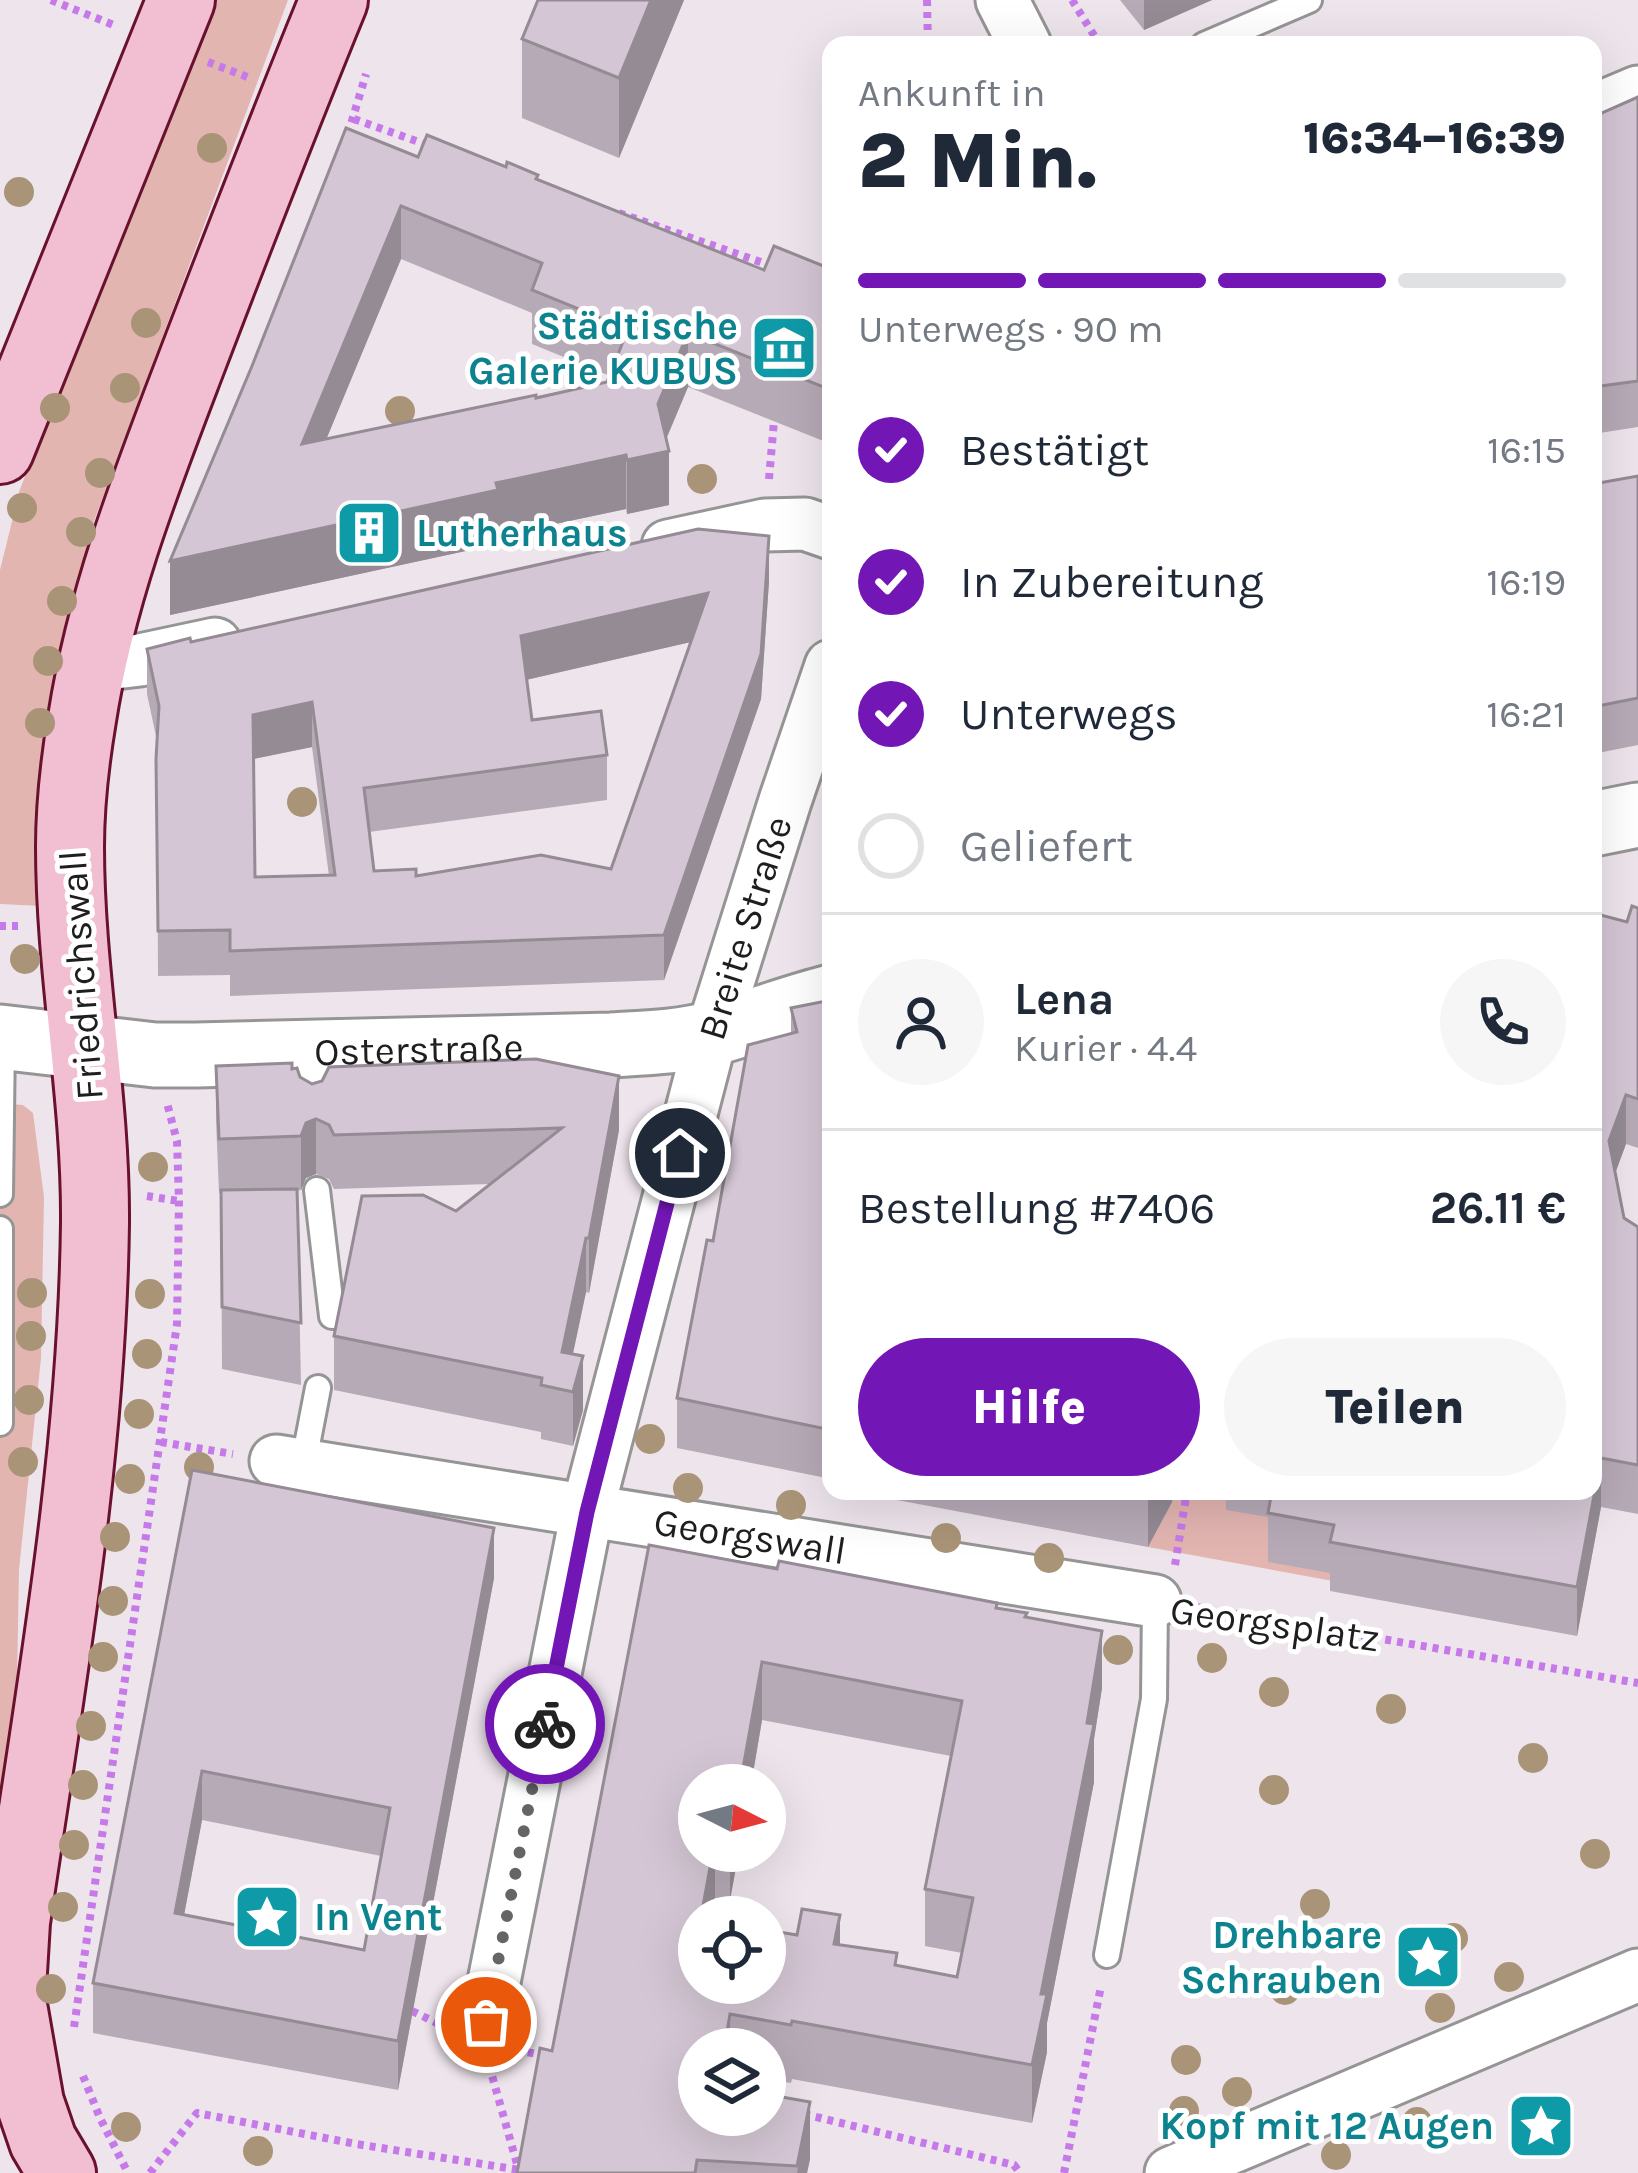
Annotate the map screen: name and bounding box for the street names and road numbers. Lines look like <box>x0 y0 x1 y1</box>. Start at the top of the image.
street label: Breite Straße <box>688 811 802 1045</box>
street label: Friedrichswall <box>49 848 113 1102</box>
street label: Osterstraße <box>314 1024 524 1075</box>
street label: Georgswall <box>651 1499 849 1574</box>
street label: Georgsplatz <box>1167 1587 1383 1661</box>

